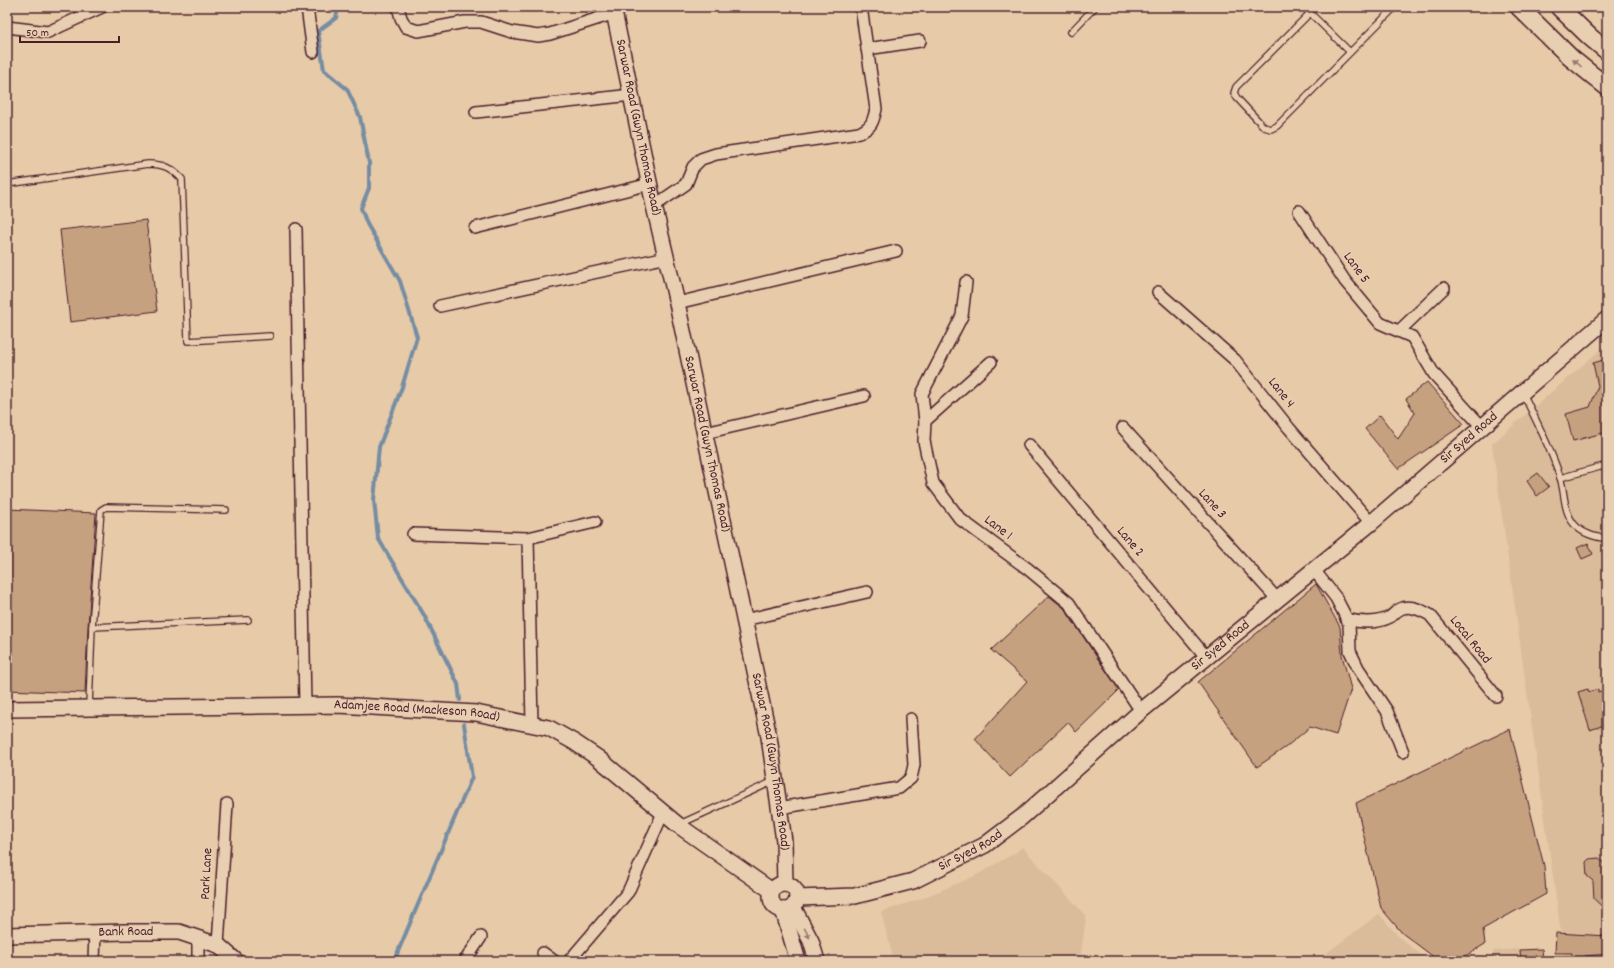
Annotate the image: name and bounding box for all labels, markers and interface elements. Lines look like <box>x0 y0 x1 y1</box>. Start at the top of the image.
scale bar <box>20 18 119 44</box>
text: 50 m <box>26 25 49 42</box>
street label: Sarwar Road (Gwyn Thomas Road) <box>610 37 666 218</box>
one-way arrow <box>1571 58 1582 67</box>
street label: Lane 5 <box>1338 248 1374 288</box>
street label: Sarwar Road (Gwyn Thomas Road) <box>678 354 735 534</box>
street label: Lane 4 <box>1263 373 1299 413</box>
street label: Sir Syed Road <box>1436 407 1503 469</box>
street label: Lane 3 <box>1193 485 1231 523</box>
street label: Lane 1 <box>980 511 1016 545</box>
street label: Lane 2 <box>1111 522 1149 562</box>
street label: Local Road <box>1444 612 1496 668</box>
street label: Sir Syed Road <box>1187 616 1254 676</box>
street label: Sarwar Road (Gwyn Thomas Road) <box>746 671 794 851</box>
street label: Adamjee Road (Mackeson Road) <box>334 695 502 728</box>
street label: Sir Syed Road <box>935 825 1007 877</box>
street label: Park Lane <box>196 848 218 900</box>
street label: Bank Road <box>98 922 153 943</box>
one-way arrow <box>803 927 810 939</box>

